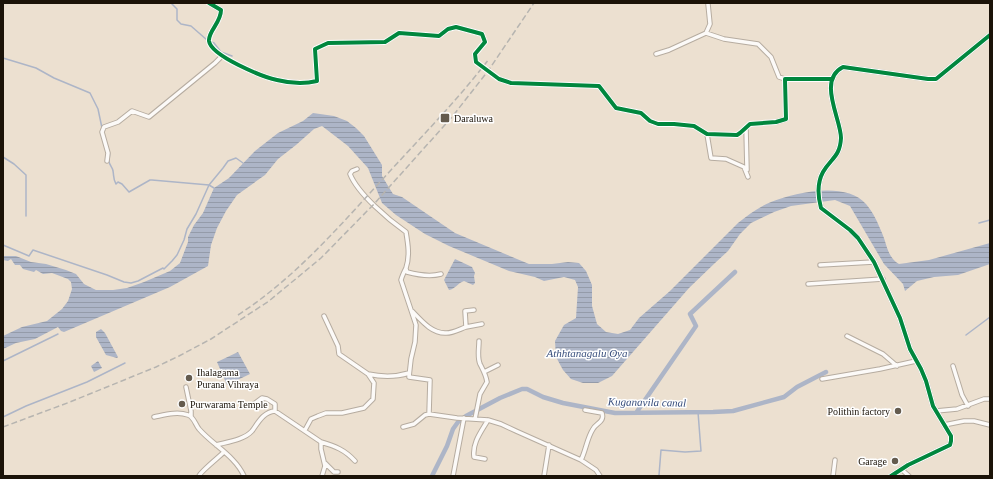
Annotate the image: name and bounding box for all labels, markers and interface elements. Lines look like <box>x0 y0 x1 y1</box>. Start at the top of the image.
marker: Daraluwa <box>439 112 451 124</box>
place label: Daraluwa <box>454 113 493 124</box>
water label: Athhtanagalu Oya <box>546 347 628 359</box>
place label: Ihalagama Purana Vihraya <box>197 367 259 390</box>
marker: Ihalagama Purana Vihraya <box>184 373 194 383</box>
water label: Kuganavila canal <box>607 395 686 409</box>
marker: Purwarama Temple <box>177 399 187 409</box>
place label: Purwarama Temple <box>190 399 268 410</box>
place label: Polithin factory <box>828 406 890 417</box>
marker: Polithin factory <box>893 406 903 416</box>
place label: Garage <box>858 456 888 467</box>
marker: Garage <box>890 456 900 466</box>

